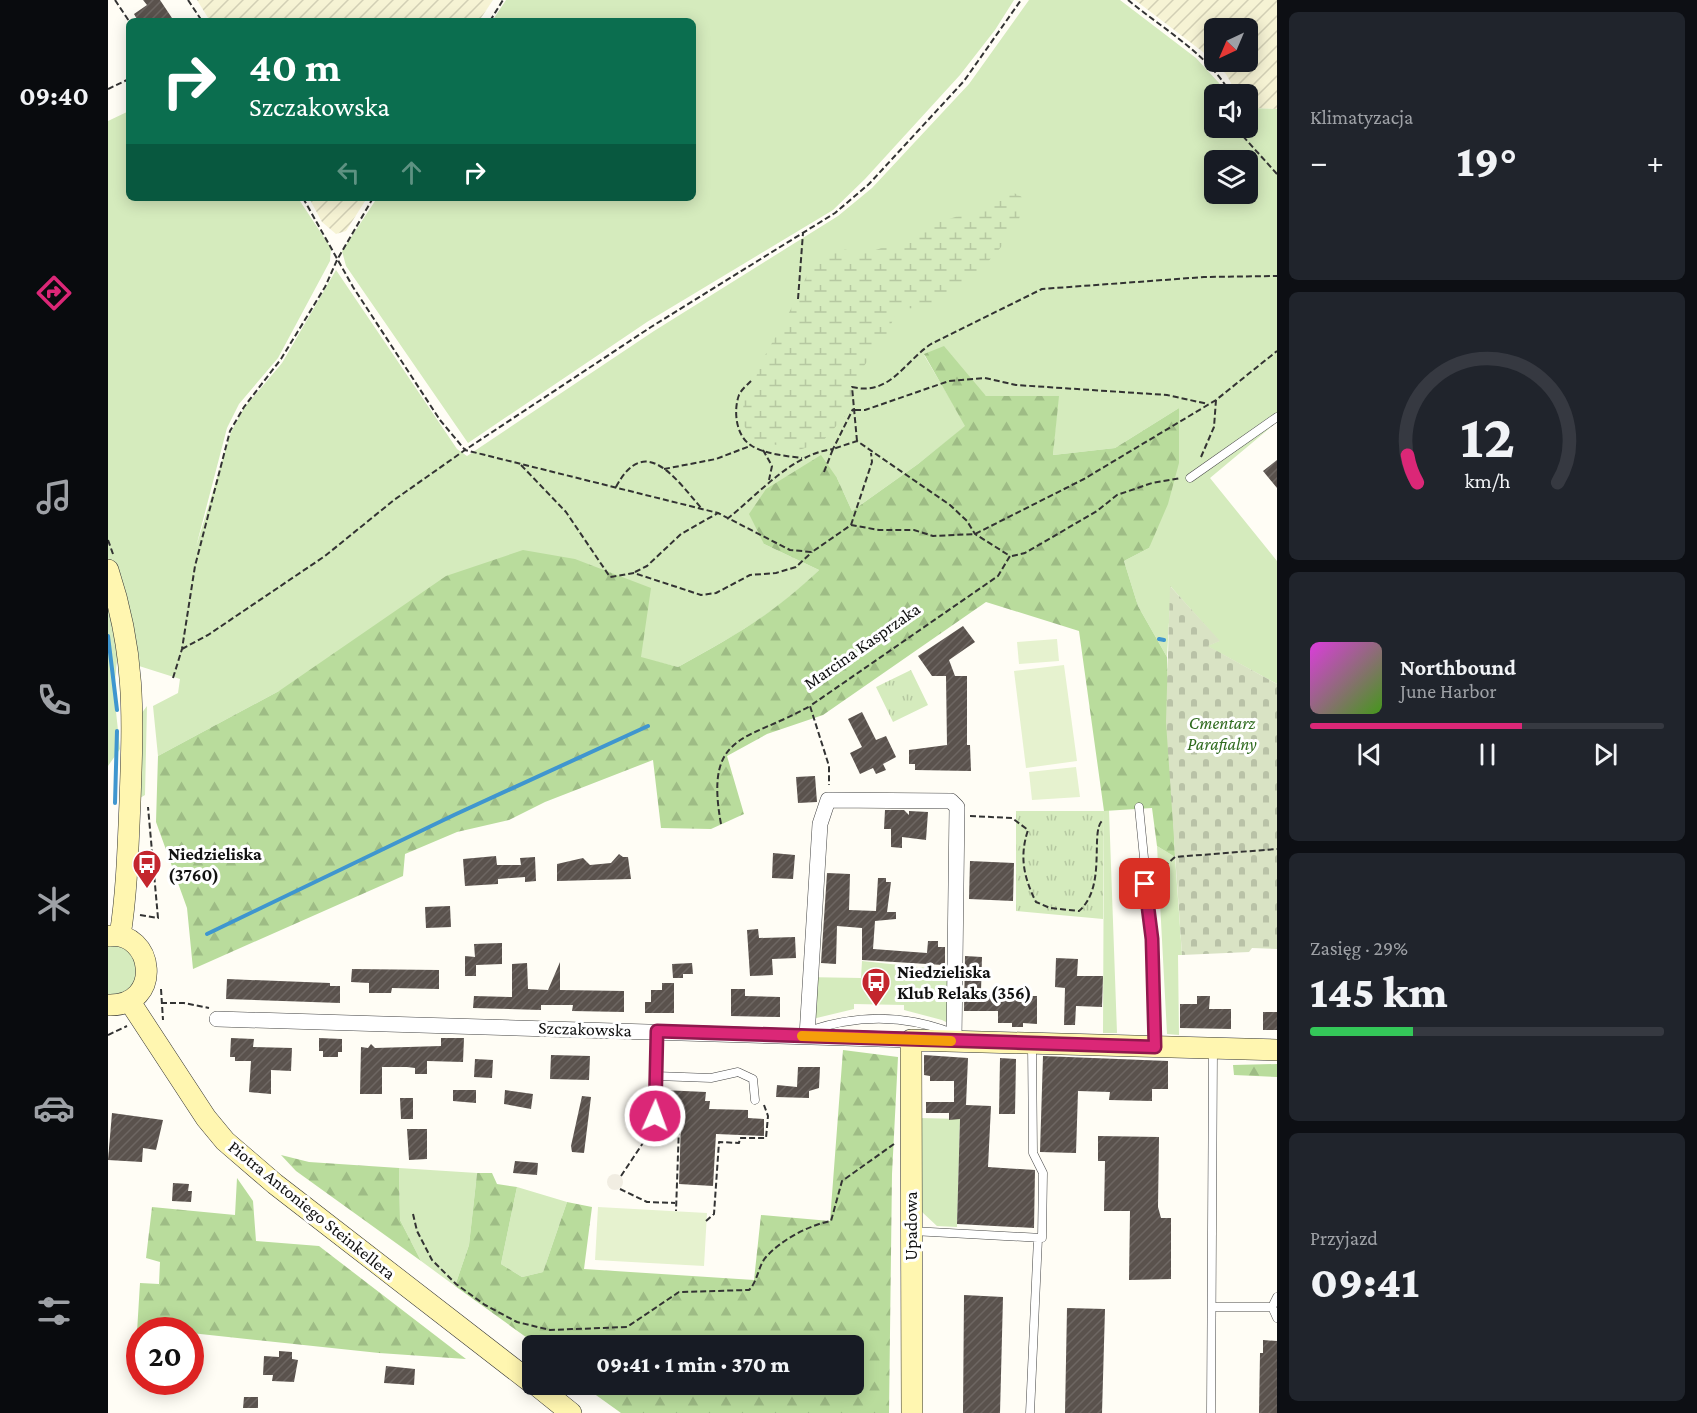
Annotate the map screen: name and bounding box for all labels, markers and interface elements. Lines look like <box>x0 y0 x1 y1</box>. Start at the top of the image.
north arrow <box>1204 18 1258 72</box>
map controls <box>1204 18 1258 204</box>
icon: right <box>150 42 228 120</box>
text: 40 m <box>249 43 341 90</box>
text: 09:40 <box>19 81 89 111</box>
button: sound <box>1204 84 1258 138</box>
text: Szczakowska <box>249 92 390 122</box>
text: Klimatyzacja <box>1310 106 1413 128</box>
text: 19° <box>1457 136 1517 186</box>
text: − <box>1310 143 1327 180</box>
text: + <box>1647 143 1664 180</box>
button: layers <box>1204 150 1258 204</box>
icon: left <box>332 156 365 189</box>
icon: ahead <box>395 156 428 189</box>
icon: right <box>458 156 491 189</box>
icon: directions <box>33 272 75 314</box>
text: 12 <box>1459 401 1515 470</box>
text: km/h <box>1464 470 1511 494</box>
icon: music <box>33 476 75 518</box>
street label: Marcina Kasprzaka <box>800 599 924 693</box>
text: Northbound <box>1400 655 1516 680</box>
icon: phone <box>33 679 75 721</box>
text: June Harbor <box>1400 680 1497 702</box>
park label: Cmentarz Parafialny <box>1187 713 1257 754</box>
icon: previous <box>1353 738 1386 771</box>
icon: pause <box>1471 738 1504 771</box>
icon: next <box>1589 738 1622 771</box>
place label: Niedzieliska (3760) <box>168 844 262 886</box>
bus stop icon: Niedzieliska (3760) <box>131 848 163 890</box>
pin <box>1119 858 1170 909</box>
icon: arrive <box>1128 867 1161 900</box>
icon: climate <box>33 883 75 925</box>
text: Zasięg · 29% <box>1310 937 1408 959</box>
place label: Niedzieliska Klub Relaks (356) <box>897 962 1032 1004</box>
bus stop icon: Niedzieliska Klub Relaks (356) <box>860 966 892 1008</box>
text: 145 km <box>1310 967 1448 1017</box>
street label: Szczakowska <box>538 1017 632 1041</box>
position arrow <box>623 1084 687 1148</box>
icon: car <box>33 1087 75 1129</box>
street label: Piotra Antoniego Steinkellera <box>225 1136 399 1284</box>
street label: Upadowa <box>901 1191 921 1261</box>
text: Przyjazd <box>1310 1227 1378 1249</box>
text: 09:41 <box>1310 1257 1419 1307</box>
icon: filters <box>33 1290 75 1332</box>
speed limit sign: 20 <box>126 1317 204 1395</box>
text: 09:41 · 1 min · 370 m <box>596 1352 790 1377</box>

